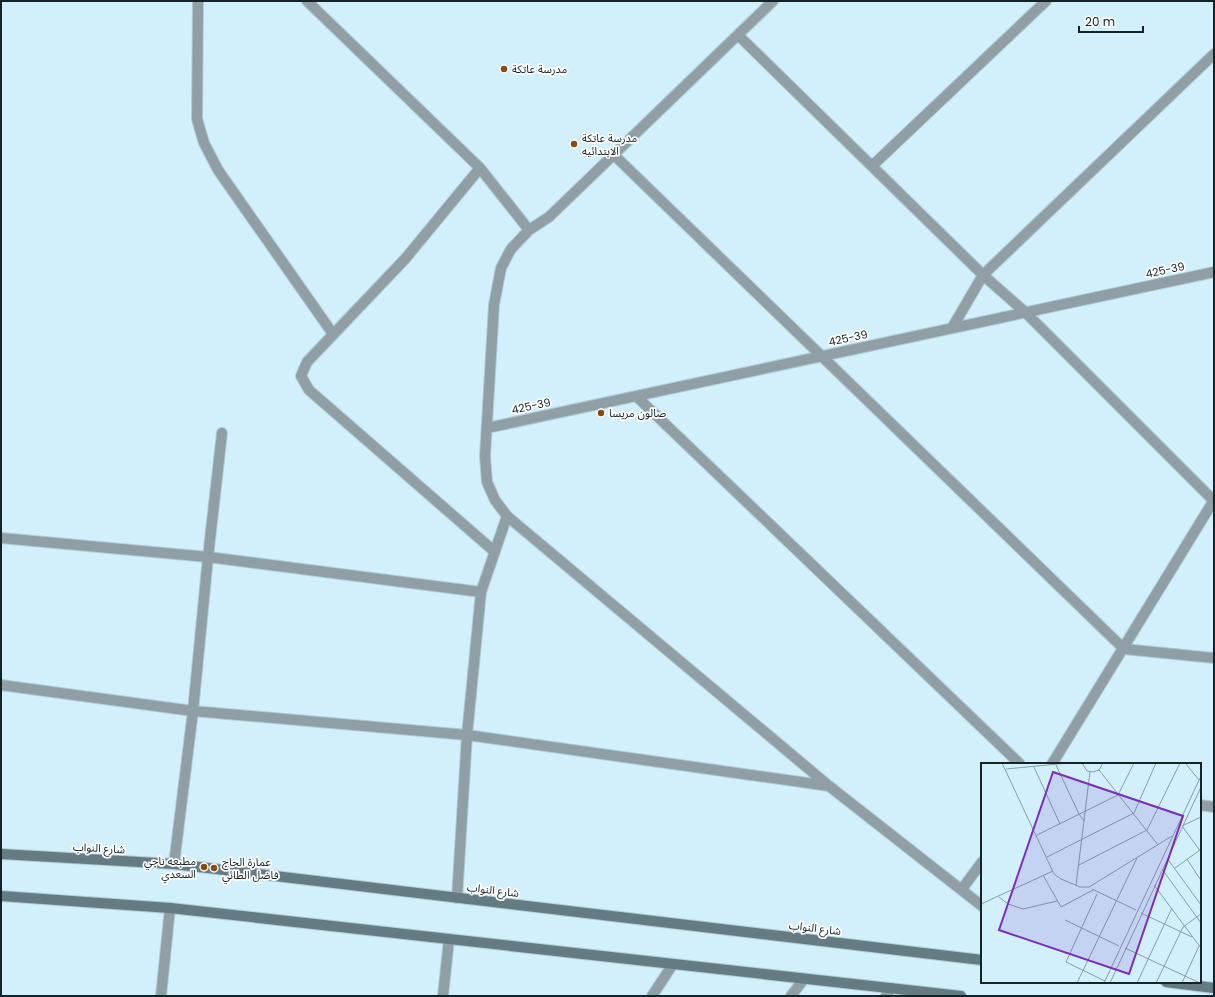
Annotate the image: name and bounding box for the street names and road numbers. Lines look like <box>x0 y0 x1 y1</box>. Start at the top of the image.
street label: 425-39 <box>1144 258 1186 282</box>
street label: 425-39 <box>827 326 869 350</box>
street label: 425-39 <box>510 394 552 418</box>
street label: شارع النواب <box>72 839 126 857</box>
street label: شارع النواب <box>466 879 520 901</box>
street label: شارع النواب <box>788 917 842 939</box>

